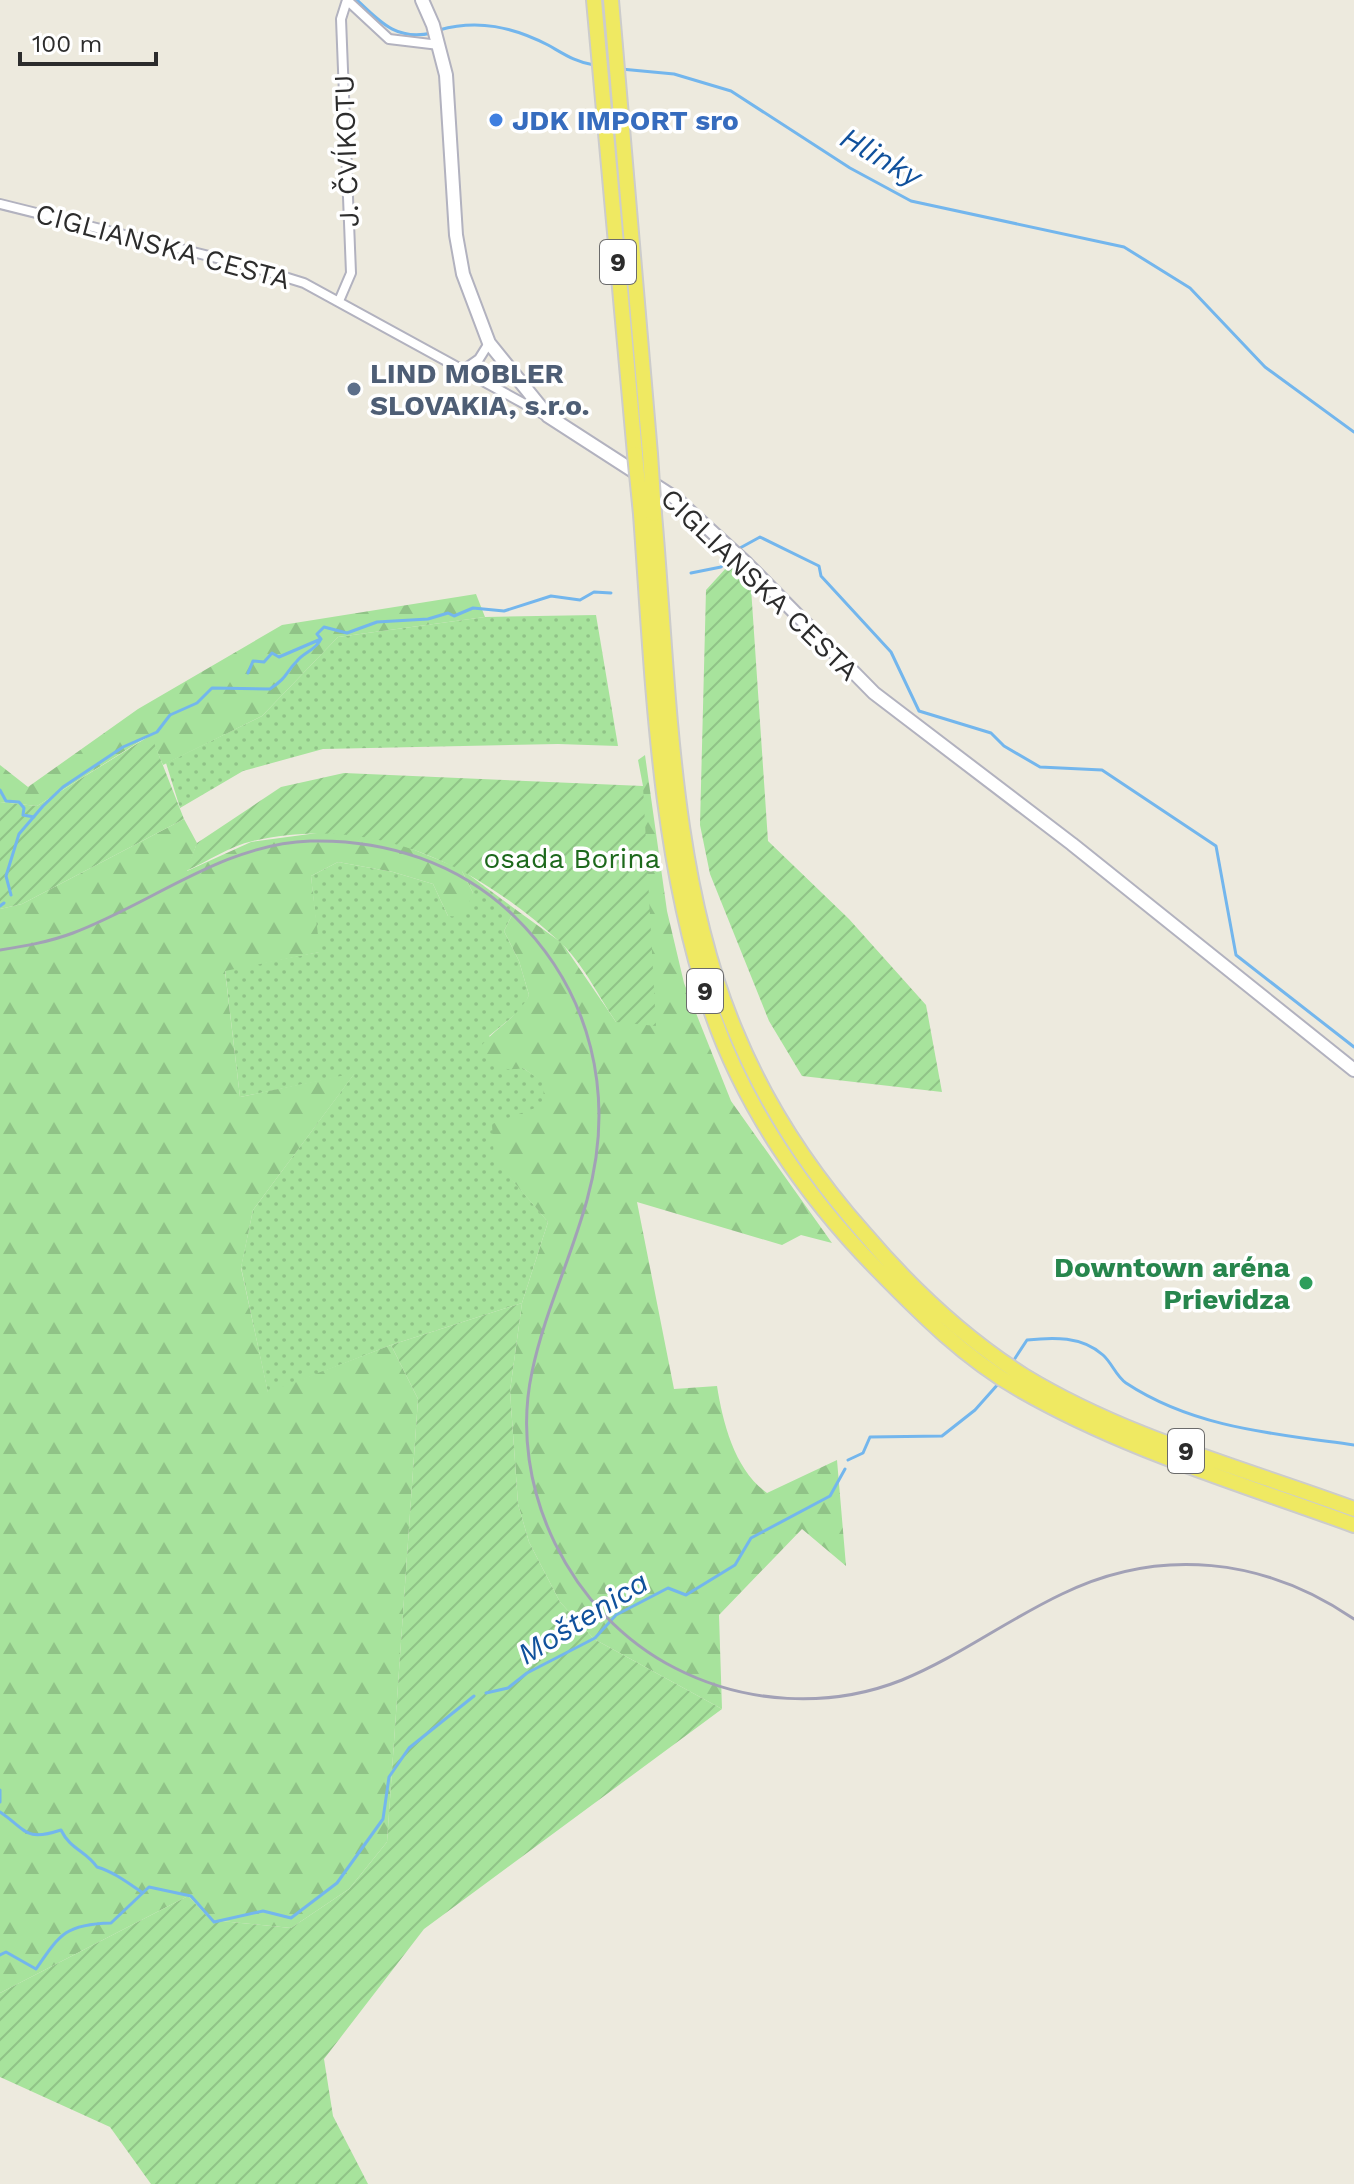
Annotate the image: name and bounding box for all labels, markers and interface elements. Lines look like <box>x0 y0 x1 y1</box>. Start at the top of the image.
scale bar <box>20 16 156 66</box>
text: 100 m <box>32 30 102 58</box>
street label: J. ČVÍKOTU <box>327 74 366 228</box>
place label: JDK IMPORT sro <box>512 104 739 137</box>
marker: JDK IMPORT sro <box>487 111 505 129</box>
water label: Hlinky <box>834 119 930 195</box>
street label: CIGLIANSKA CESTA <box>32 197 294 296</box>
road number: 9 <box>600 240 636 284</box>
place label: LIND MOBLER SLOVAKIA, s.r.o. <box>370 357 590 422</box>
marker: LIND MOBLER SLOVAKIA, s.r.o. <box>345 380 363 398</box>
street label: CIGLIANSKA CESTA <box>654 481 865 687</box>
park label: osada Borina <box>484 842 661 875</box>
road number: 9 <box>687 969 723 1013</box>
place label: Downtown aréna Prievidza <box>1054 1251 1291 1316</box>
marker: Downtown aréna Prievidza <box>1297 1274 1315 1292</box>
road number: 9 <box>1168 1429 1204 1473</box>
water label: Moštenica <box>511 1564 654 1671</box>

